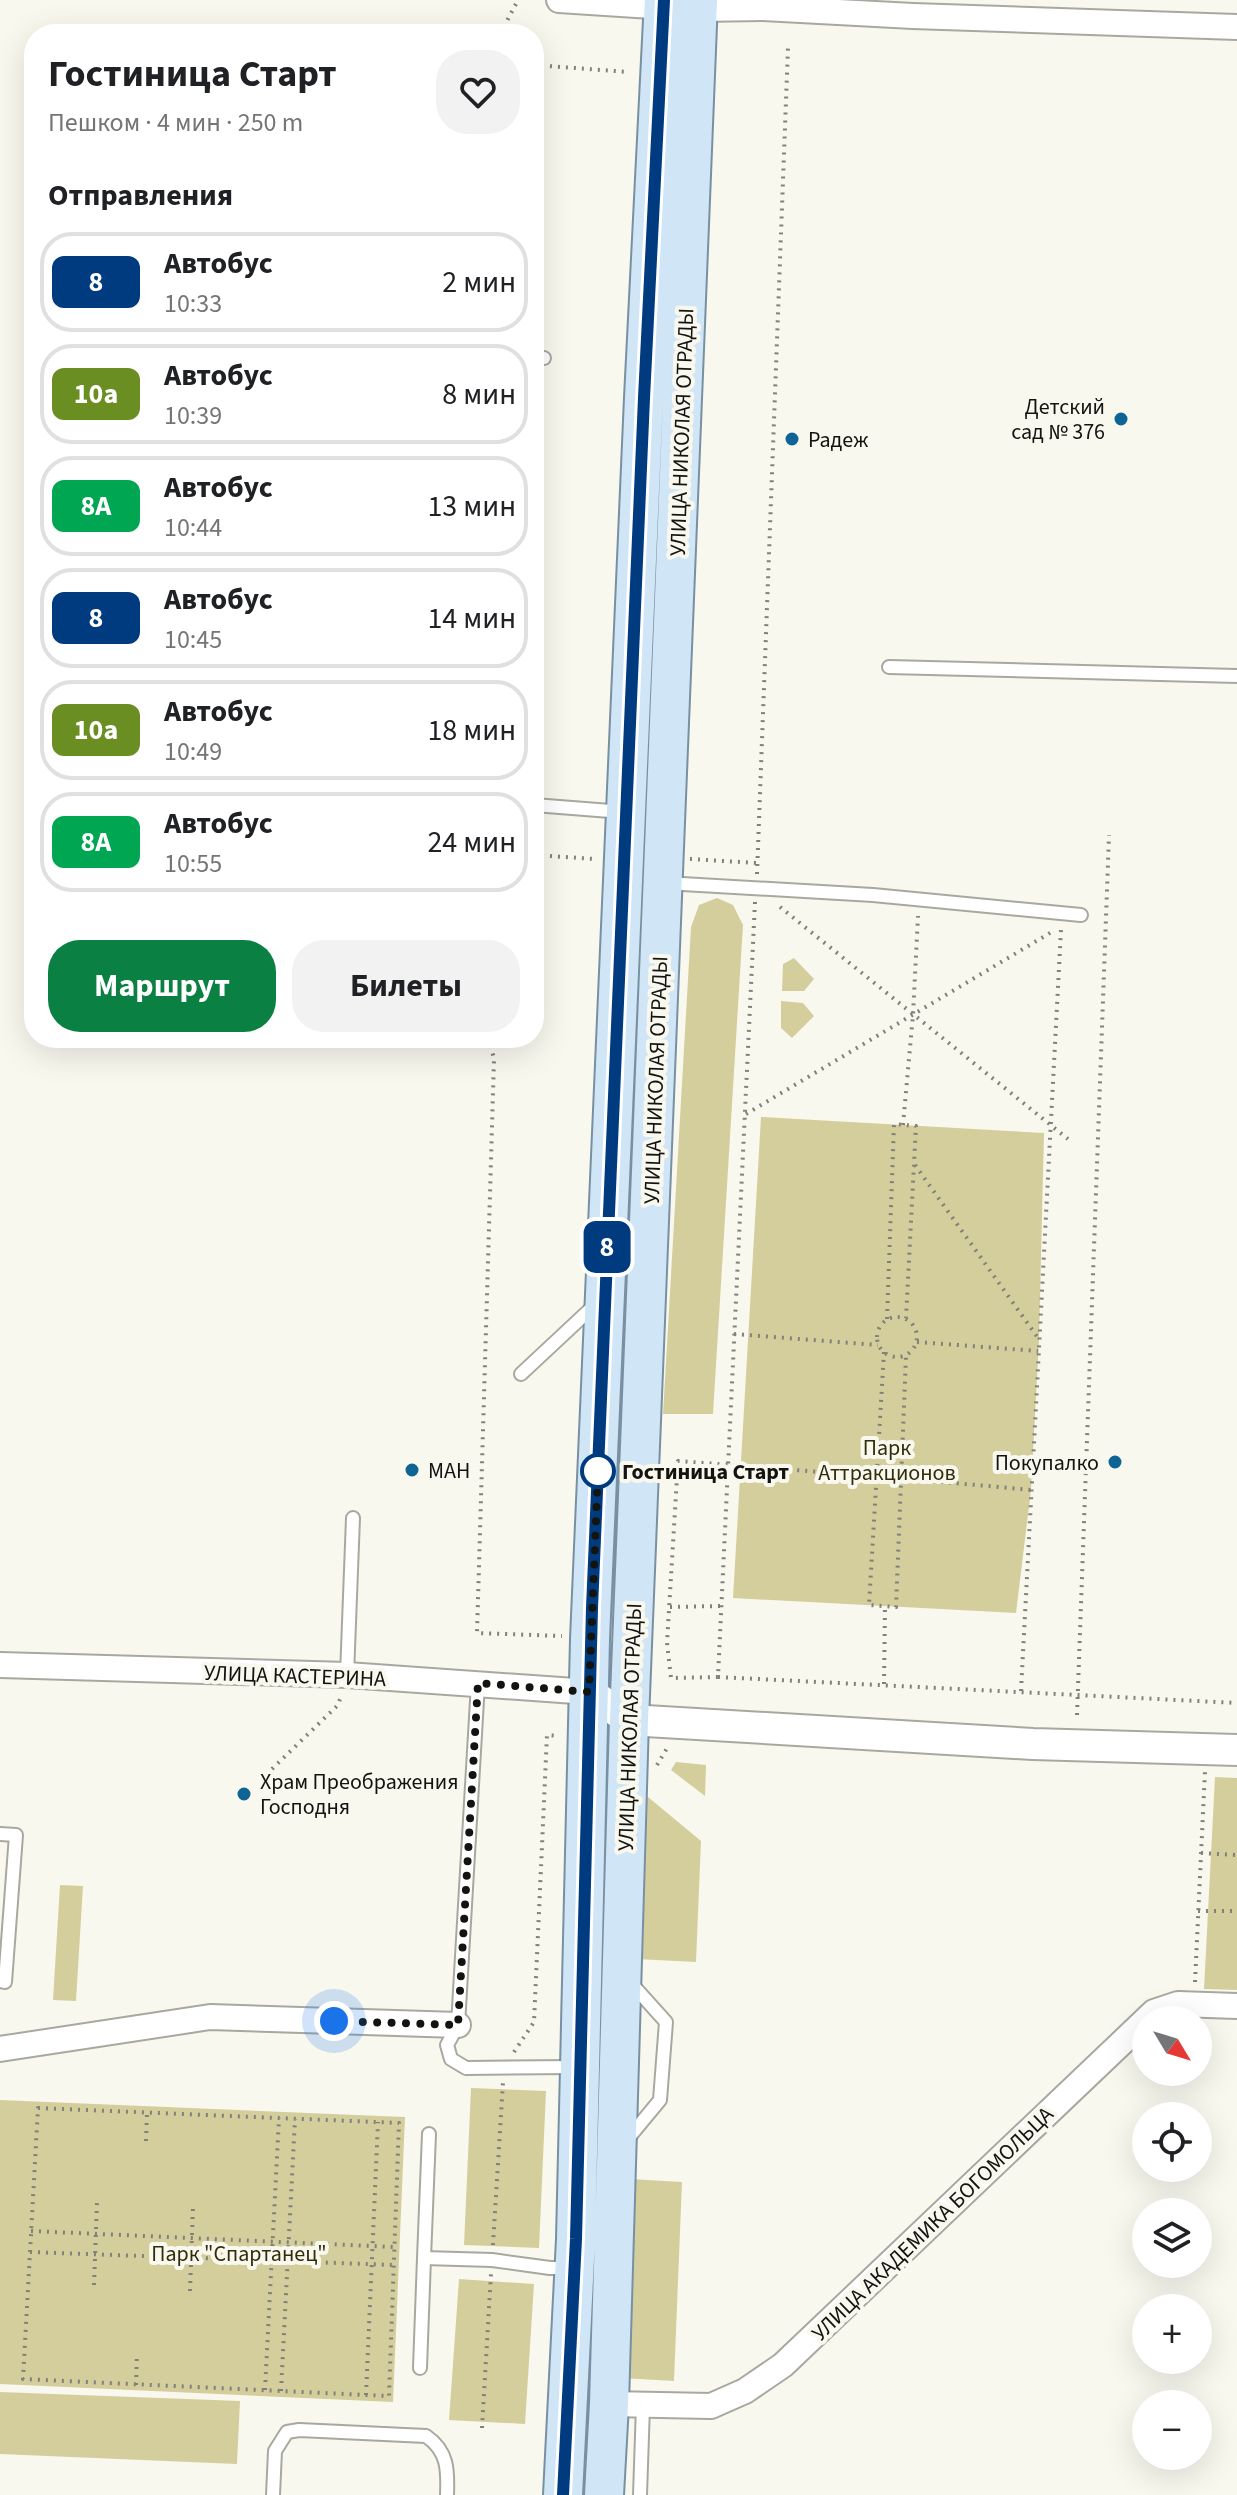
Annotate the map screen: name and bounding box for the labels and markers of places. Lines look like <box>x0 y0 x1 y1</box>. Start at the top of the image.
place label: Детский сад № 376 <box>1011 391 1105 448</box>
marker: Детский сад № 376 <box>1112 410 1130 428</box>
place label: Радеж <box>808 424 868 456</box>
marker: Радеж <box>783 430 801 448</box>
place label: Покупалко <box>995 1447 1099 1479</box>
marker: Покупалко <box>1106 1453 1124 1471</box>
marker: Гостиница Старт <box>581 1454 615 1488</box>
place label: МАН <box>428 1455 470 1487</box>
place label: Гостиница Старт <box>622 1456 789 1488</box>
marker: МАН <box>403 1461 421 1479</box>
place label: Храм Преображения Господня <box>260 1766 459 1823</box>
marker: Храм Преображения Господня <box>235 1785 253 1803</box>

